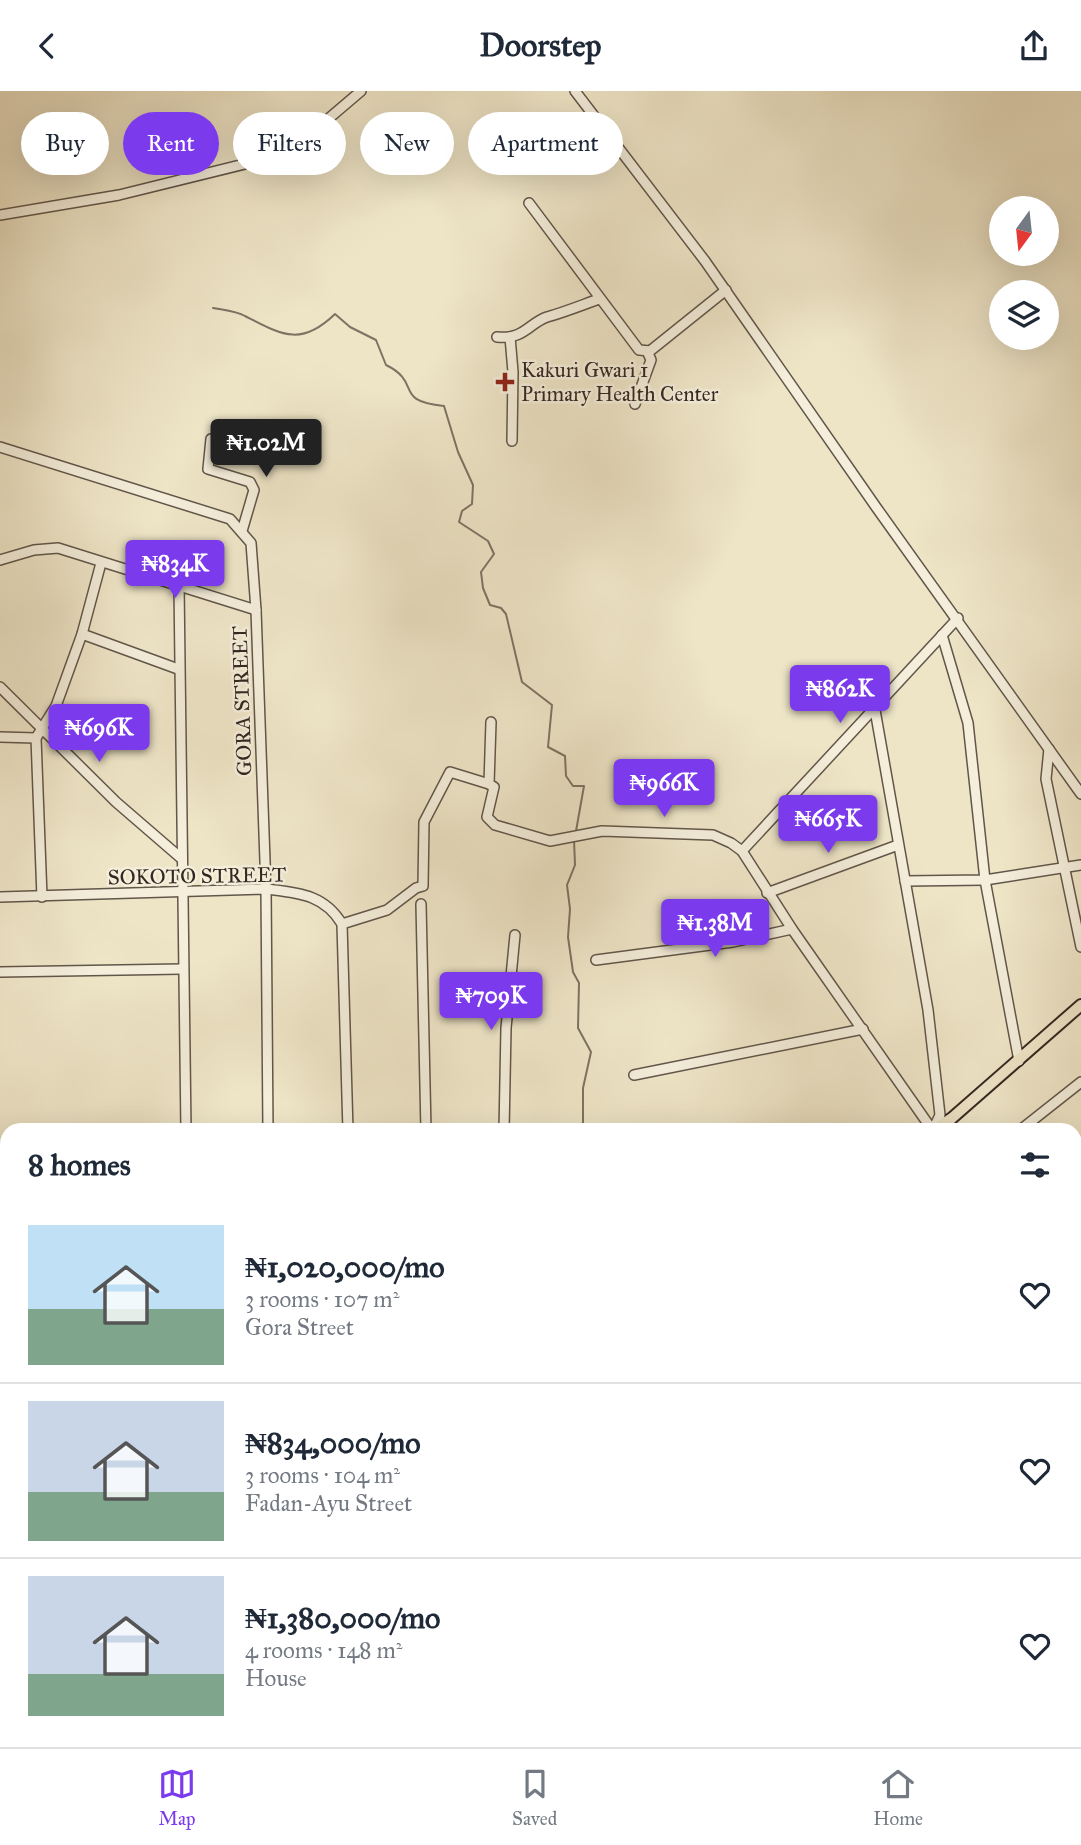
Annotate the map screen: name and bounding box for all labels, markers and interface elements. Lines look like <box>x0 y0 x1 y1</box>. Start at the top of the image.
text: Doorstep <box>479 26 602 65</box>
icon: back <box>28 27 66 65</box>
icon: share <box>1015 27 1053 65</box>
chip: Buy <box>21 112 109 175</box>
chip: Rent <box>123 112 219 175</box>
chip: Filters <box>233 112 346 175</box>
chip: New <box>360 112 454 175</box>
chip: Apartment <box>468 112 623 175</box>
north arrow <box>989 196 1059 266</box>
map controls <box>989 196 1059 350</box>
button: layers <box>989 280 1059 350</box>
place label: Kakuri Gwari 1 Primary Health Center <box>521 357 719 407</box>
marker: Kakuri Gwari 1 Primary Health Center <box>495 372 515 392</box>
pin: ₦1.02M <box>209 419 323 479</box>
text: ₦1.02M <box>227 428 305 456</box>
pin: ₦834K <box>126 540 224 600</box>
text: ₦834K <box>141 549 209 577</box>
street label: GORA STREET <box>226 625 258 777</box>
pin: ₦862K <box>791 665 889 725</box>
text: ₦862K <box>806 674 874 702</box>
pin: ₦696K <box>50 705 148 764</box>
text: ₦696K <box>65 713 133 741</box>
pin: ₦966K <box>615 759 713 819</box>
text: ₦966K <box>630 768 698 796</box>
pin: ₦665K <box>779 795 877 855</box>
text: ₦665K <box>794 804 862 832</box>
street label: SOKOTO STREET <box>107 861 287 891</box>
pin: ₦1.38M <box>658 899 772 959</box>
text: ₦1.38M <box>677 908 753 936</box>
pin: ₦709K <box>442 972 540 1032</box>
text: ₦709K <box>456 981 526 1009</box>
icon: filters <box>1016 1146 1054 1184</box>
text: 8 homes <box>28 1147 131 1183</box>
text: ₦1,020,000/mo <box>245 1249 445 1285</box>
icon: home <box>84 1253 168 1337</box>
icon: heart <box>1016 1276 1054 1314</box>
text: 3 rooms · 107 m² <box>245 1285 399 1313</box>
text: Gora Street <box>245 1313 354 1341</box>
text: ₦834,000/mo <box>245 1425 421 1461</box>
icon: home <box>84 1429 168 1513</box>
icon: heart <box>1016 1452 1054 1490</box>
text: 3 rooms · 104 m² <box>245 1461 400 1489</box>
text: Fadan-Ayu Street <box>245 1489 412 1517</box>
text: ₦1,380,000/mo <box>245 1600 440 1636</box>
icon: home <box>84 1604 168 1688</box>
icon: heart <box>1016 1627 1054 1665</box>
text: 4 rooms · 148 m² <box>245 1636 402 1664</box>
text: House <box>245 1664 307 1692</box>
tab: Map <box>158 1765 196 1830</box>
tab: Saved <box>512 1765 557 1830</box>
tab: Home <box>873 1765 923 1830</box>

